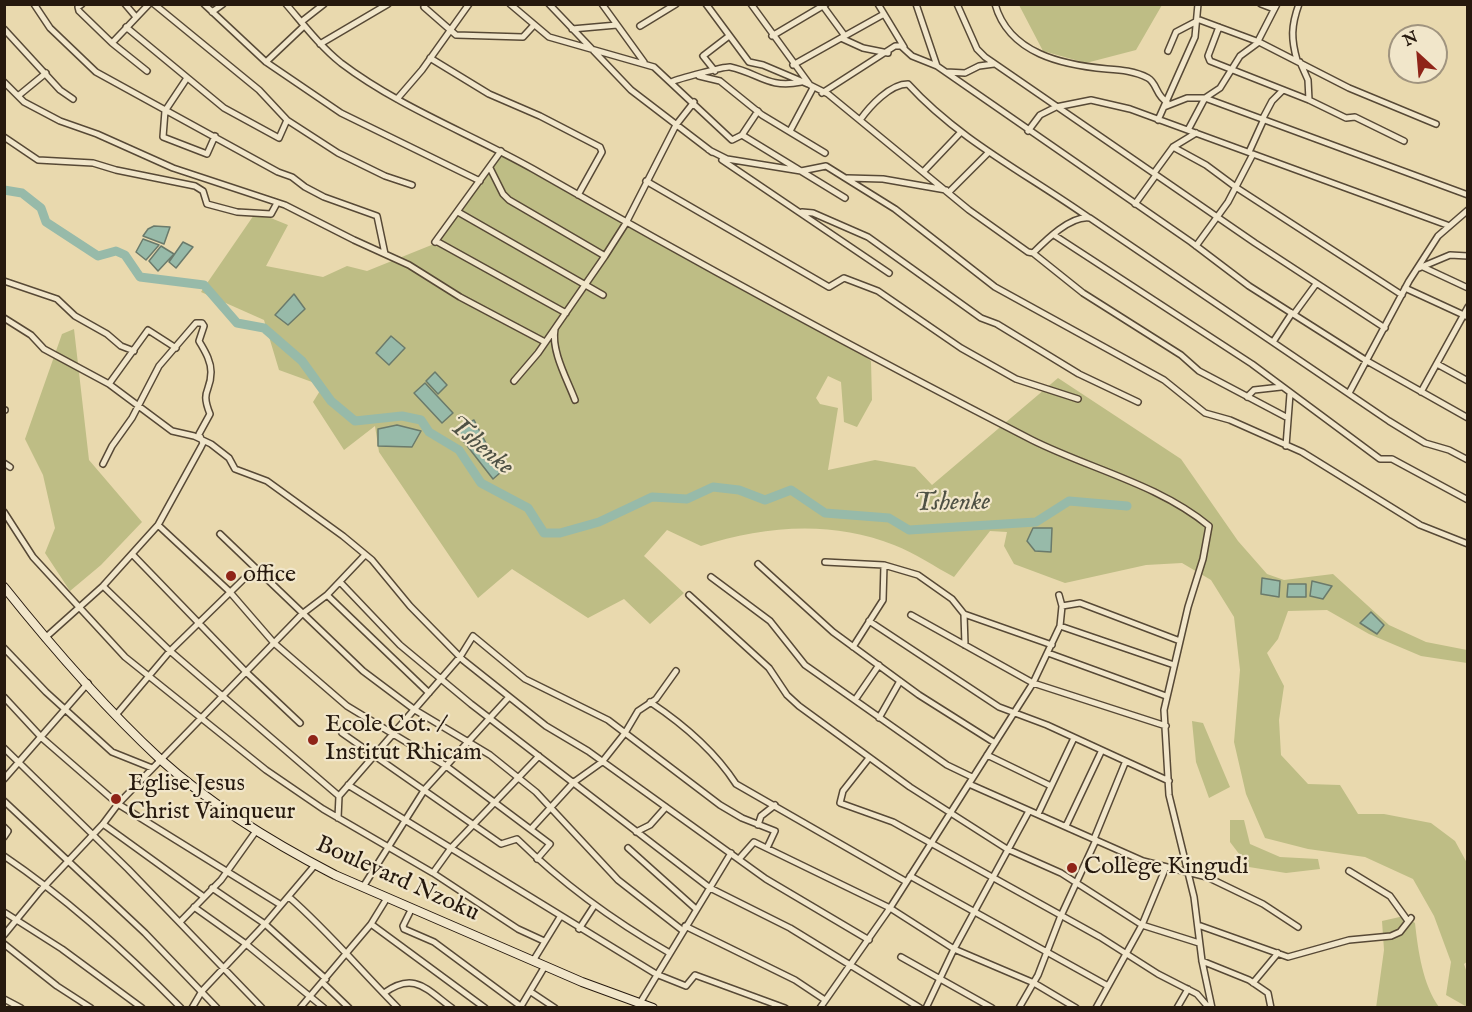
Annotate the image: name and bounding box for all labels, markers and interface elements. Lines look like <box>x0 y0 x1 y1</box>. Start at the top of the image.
north arrow <box>1388 24 1448 84</box>
text: N <box>1400 28 1422 52</box>
water label: Tshenke <box>441 411 519 483</box>
water label: Tshenke <box>914 488 990 520</box>
place label: office <box>243 562 296 590</box>
marker: office <box>224 569 238 583</box>
place label: Ecole Cot. / Institut Rhicam <box>325 712 482 768</box>
marker: Ecole Cot. / Institut Rhicam <box>306 733 320 747</box>
place label: Eglise Jesus Christ Vainqueur <box>128 771 295 827</box>
marker: Eglise Jesus Christ Vainqueur <box>109 792 123 806</box>
street label: Boulevard Nzoku <box>311 831 483 929</box>
place label: College Kingudi <box>1084 854 1249 882</box>
marker: College Kingudi <box>1065 861 1079 875</box>

